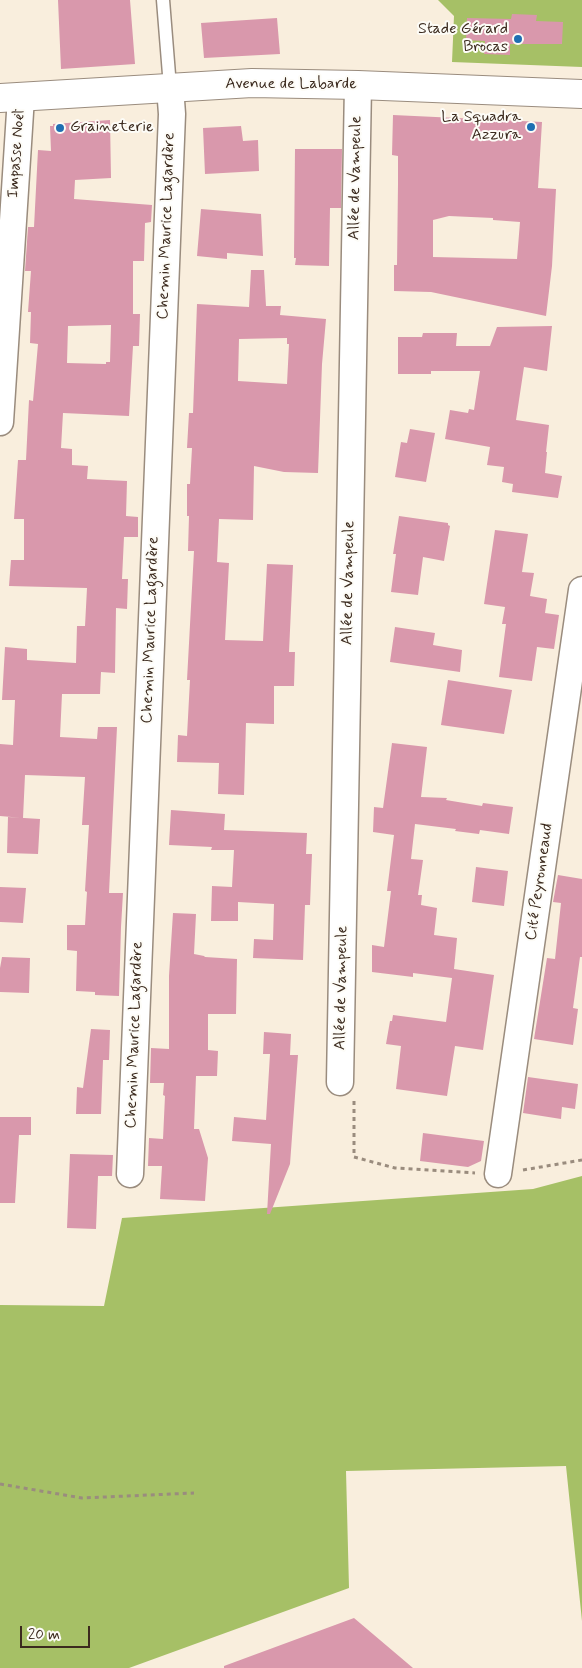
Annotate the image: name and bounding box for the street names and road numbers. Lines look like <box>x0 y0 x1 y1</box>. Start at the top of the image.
street label: Avenue de Labarde <box>225 75 357 95</box>
street label: Impasse Noël <box>4 109 30 199</box>
street label: Allée de Vampeule <box>345 116 367 240</box>
street label: Chemin Maurice Lagardère <box>154 132 180 320</box>
street label: Allée de Vampeule <box>338 521 360 645</box>
street label: Chemin Maurice Lagardère <box>138 536 164 724</box>
street label: Cité Peyronneaud <box>522 822 558 942</box>
street label: Allée de Vampeule <box>331 926 353 1050</box>
street label: Chemin Maurice Lagardère <box>122 941 148 1129</box>

